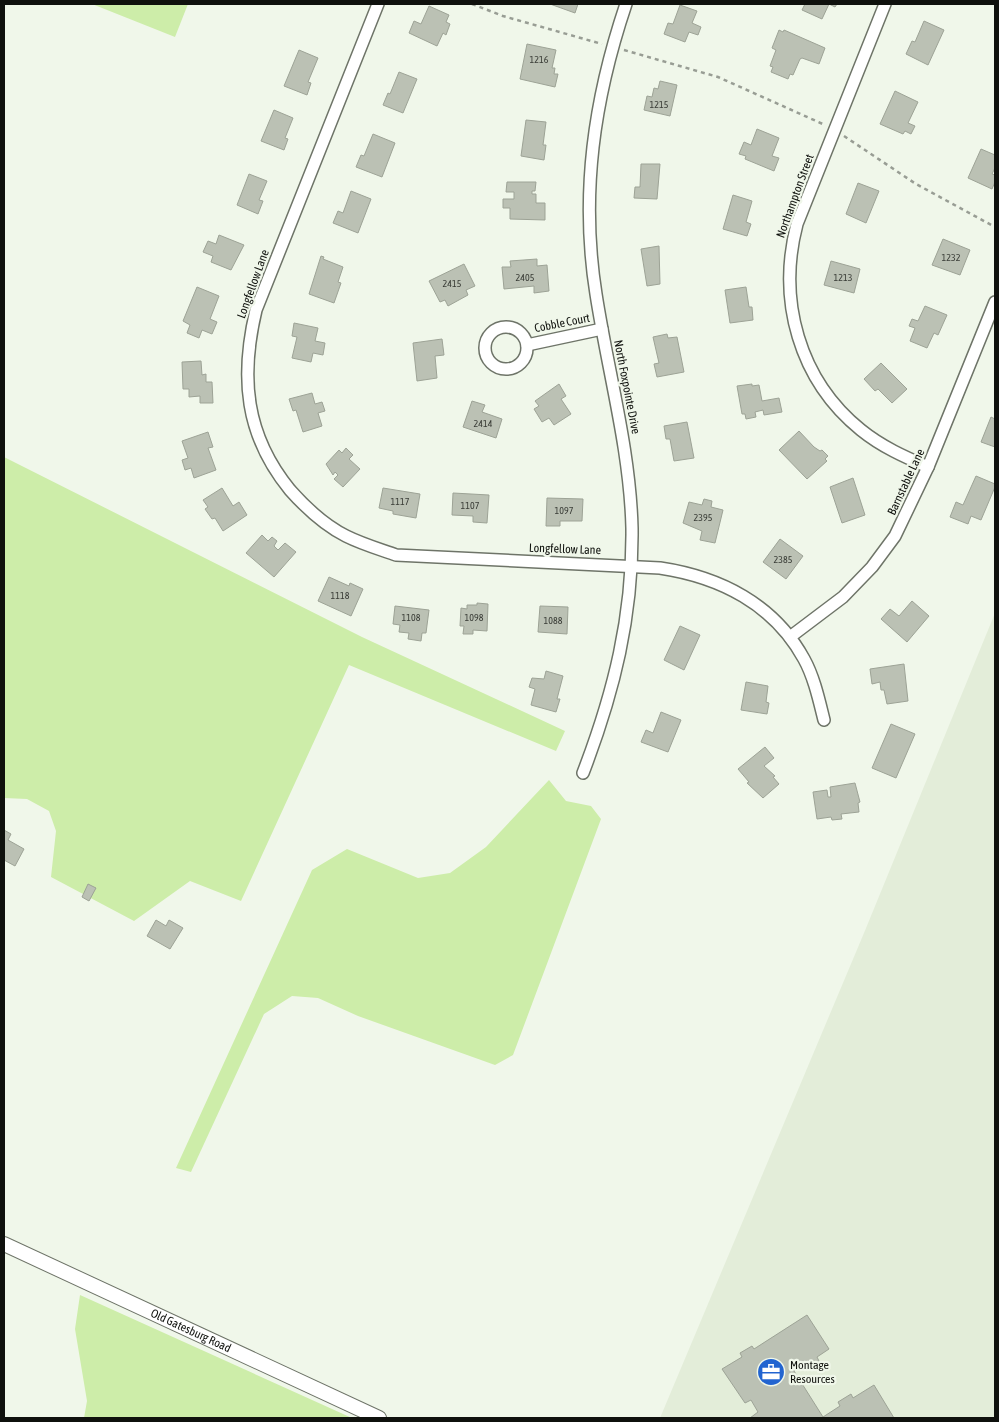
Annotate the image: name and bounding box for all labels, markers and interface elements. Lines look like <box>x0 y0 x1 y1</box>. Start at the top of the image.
house number: 1216 <box>530 54 549 65</box>
house number: 1215 <box>650 99 669 110</box>
street label: Northampton Street <box>773 152 817 240</box>
street label: Longfellow Lane <box>234 248 272 320</box>
house number: 1232 <box>942 252 961 263</box>
house number: 2405 <box>516 272 535 283</box>
house number: 1213 <box>834 272 853 283</box>
house number: 2415 <box>443 278 462 289</box>
street label: Cobble Court <box>533 311 591 335</box>
street label: North Foxpointe Drive <box>611 339 643 435</box>
house number: 2414 <box>474 418 493 429</box>
street label: Barnstable Lane <box>885 447 927 517</box>
house number: 1117 <box>391 496 410 507</box>
house number: 1107 <box>461 500 480 511</box>
house number: 1097 <box>555 505 574 516</box>
house number: 2395 <box>694 512 713 523</box>
street label: Longfellow Lane <box>529 541 601 557</box>
house number: 2385 <box>774 554 793 565</box>
house number: 1118 <box>331 590 350 601</box>
house number: 1108 <box>402 612 421 623</box>
house number: 1098 <box>465 612 484 623</box>
house number: 1088 <box>544 615 563 626</box>
street label: Old Gatesburg Road <box>148 1306 233 1355</box>
office icon: Montage Resources <box>756 1357 786 1387</box>
place label: Montage Resources <box>790 1358 835 1386</box>

